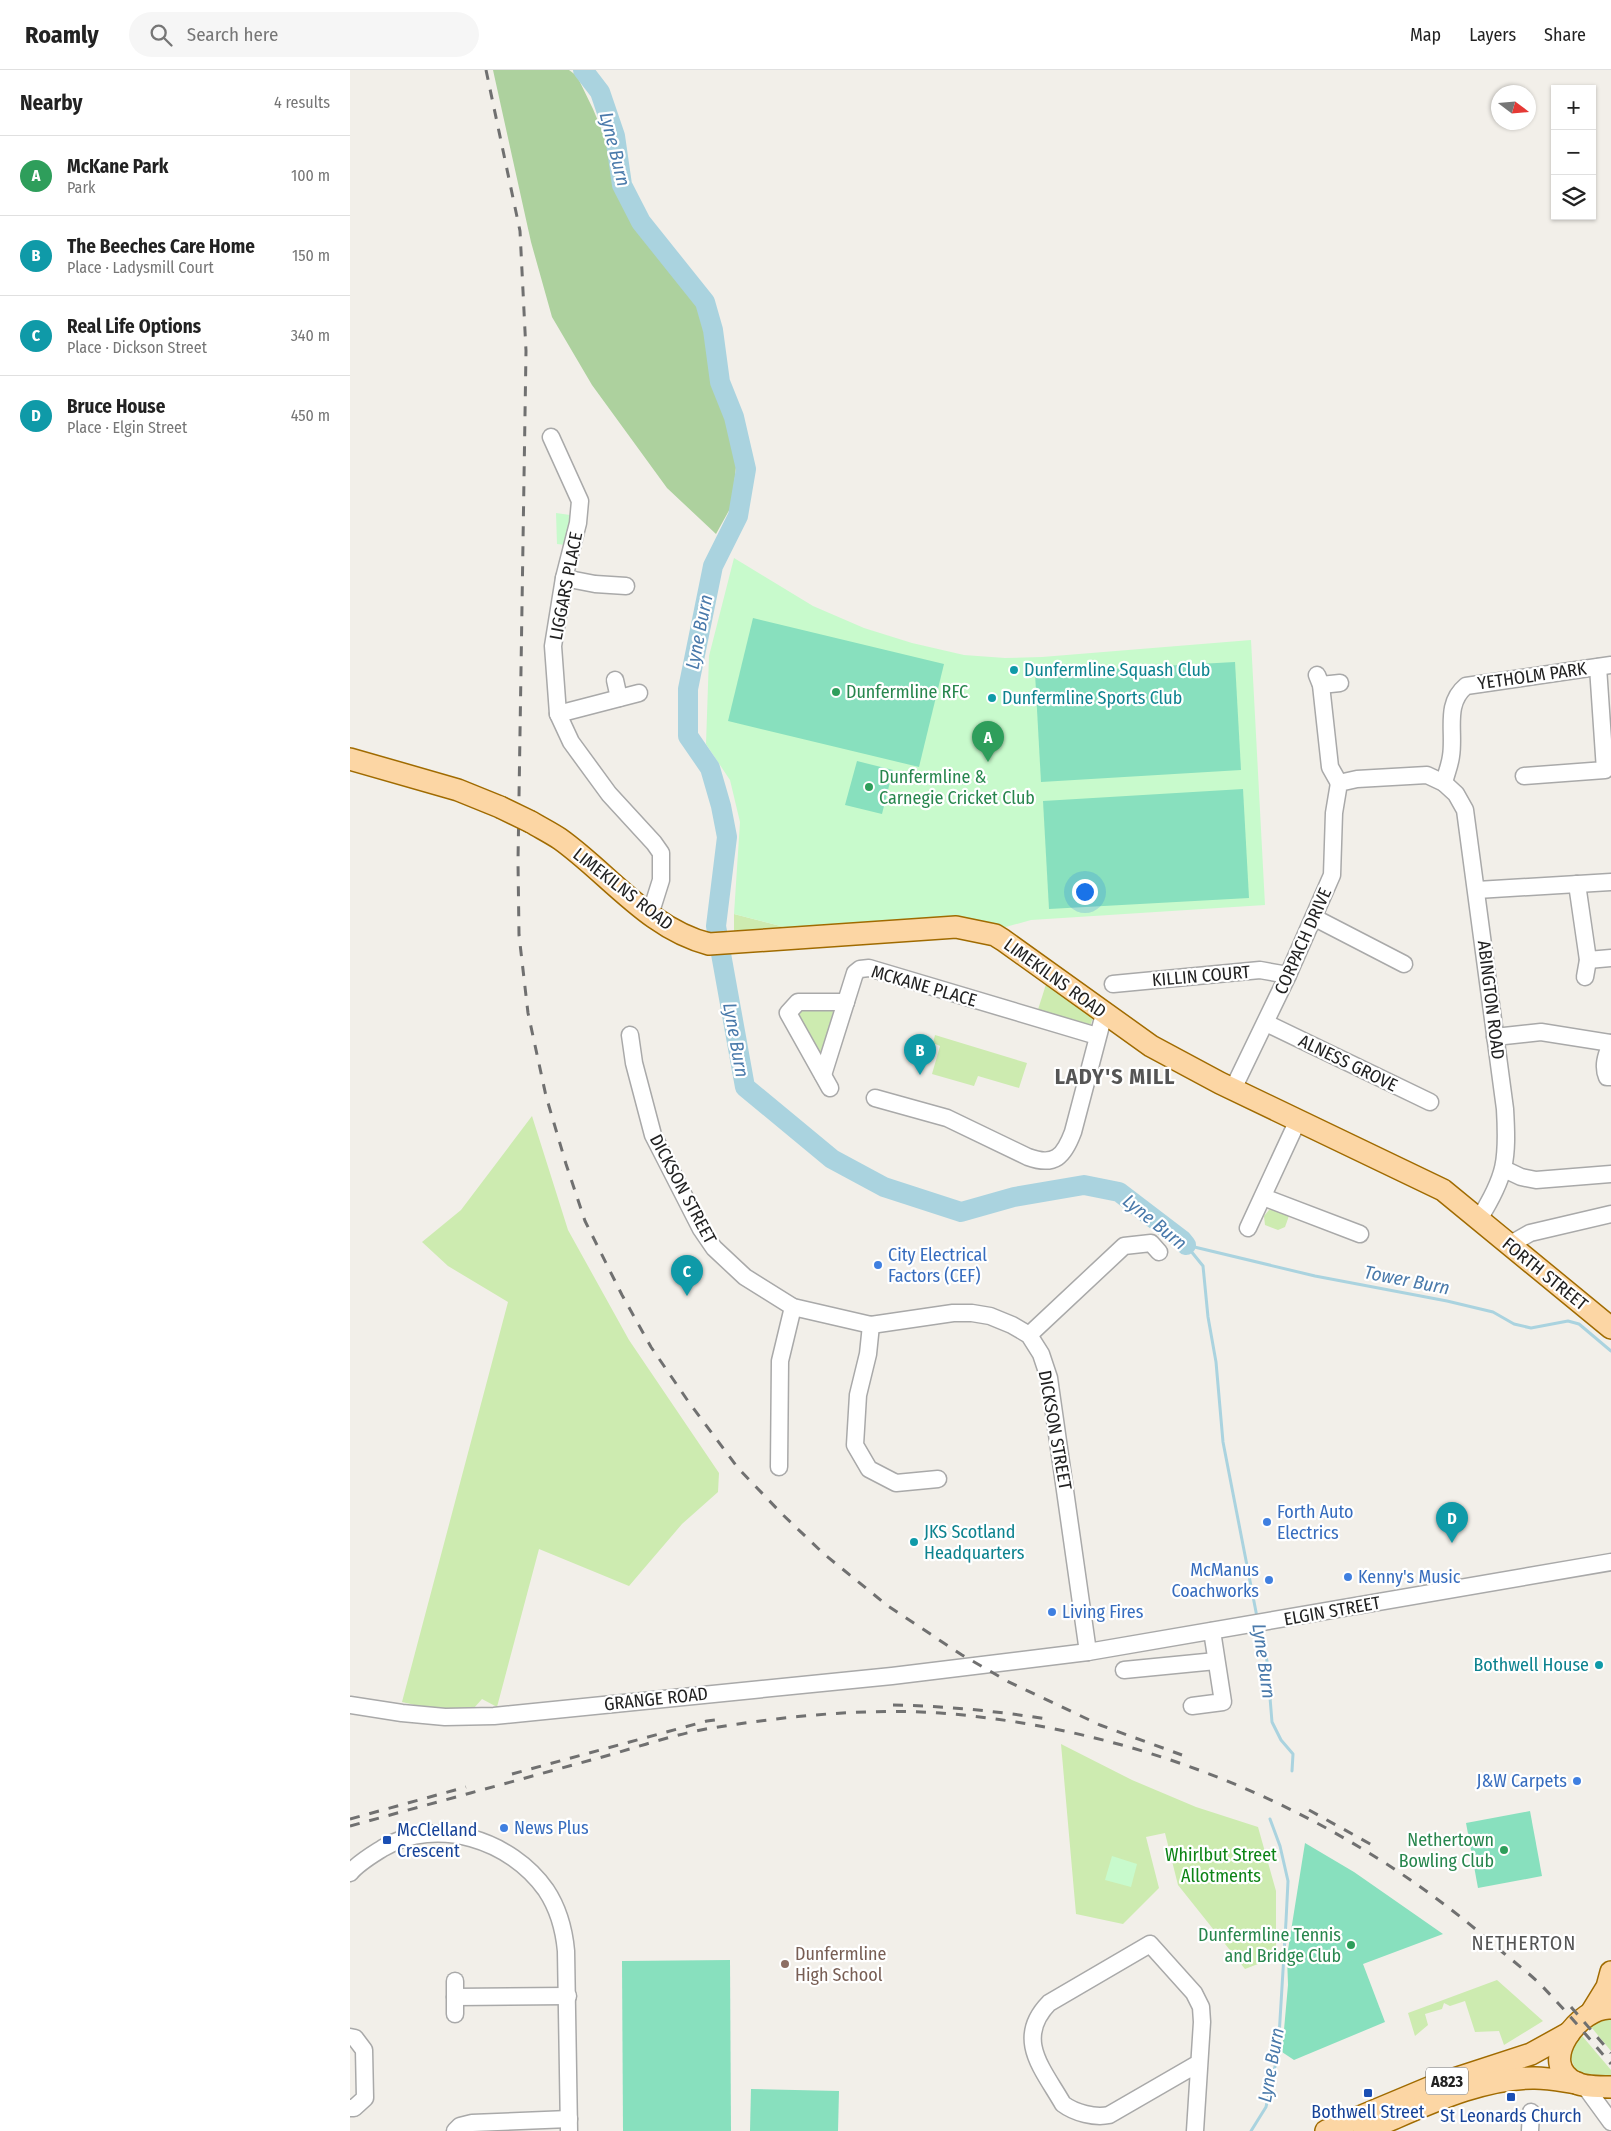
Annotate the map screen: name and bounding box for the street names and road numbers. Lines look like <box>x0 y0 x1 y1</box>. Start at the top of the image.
street label: LIGGARS PLACE <box>545 530 587 642</box>
street label: YETHOLM PARK <box>1476 657 1588 695</box>
street label: LIMEKILNS ROAD <box>569 843 677 935</box>
street label: CORPACH DRIVE <box>1270 884 1336 998</box>
street label: LIMEKILNS ROAD <box>1000 934 1110 1022</box>
street label: ABINGTON ROAD <box>1473 939 1509 1061</box>
street label: MCKANE PLACE <box>869 960 979 1012</box>
street label: KILLIN COURT <box>1151 961 1252 991</box>
street label: ALNESS GROVE <box>1295 1030 1401 1096</box>
street label: DICKSON STREET <box>645 1130 721 1248</box>
street label: FORTH STREET <box>1498 1233 1593 1316</box>
street label: DICKSON STREET <box>1034 1369 1076 1492</box>
street label: ELGIN STREET <box>1282 1592 1383 1630</box>
street label: GRANGE ROAD <box>603 1683 709 1715</box>
road number: A823 <box>1426 2068 1468 2094</box>

